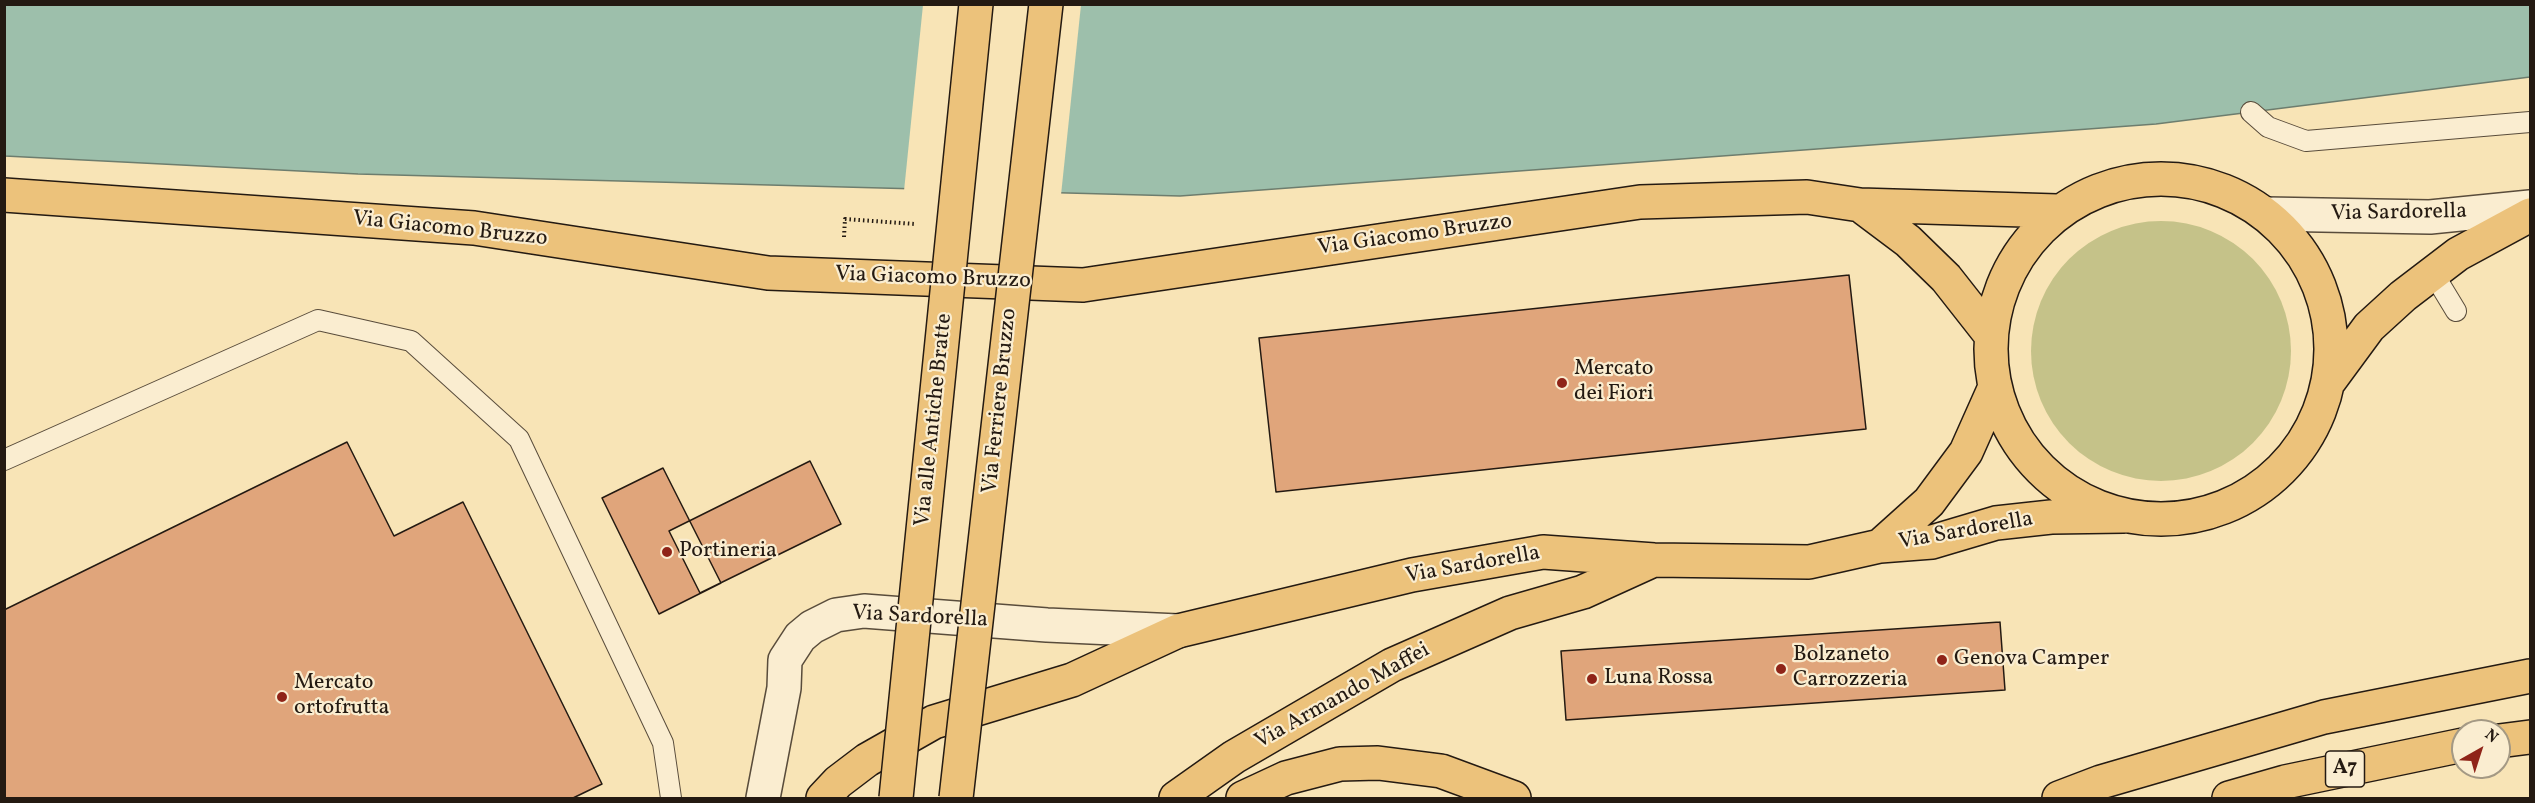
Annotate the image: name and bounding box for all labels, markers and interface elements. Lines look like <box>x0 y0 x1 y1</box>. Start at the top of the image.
street label: Via Sardorella <box>2331 200 2467 228</box>
street label: Via Giacomo Bruzzo <box>351 207 549 253</box>
street label: Via Giacomo Bruzzo <box>1316 209 1514 263</box>
street label: Via Giacomo Bruzzo <box>835 262 1031 296</box>
street label: Via Ferriere Bruzzo <box>978 307 1024 495</box>
street label: Via alle Antiche Bratte <box>911 312 959 528</box>
place label: Mercato dei Fiori <box>1574 357 1654 408</box>
marker: Mercato dei Fiori <box>1555 376 1569 390</box>
street label: Via Sardorella <box>1897 507 2035 557</box>
place label: Portineria <box>679 539 777 565</box>
street label: Via Sardorella <box>1404 541 1542 591</box>
marker: Portineria <box>660 545 674 559</box>
street label: Via Sardorella <box>851 601 989 635</box>
street label: Via Armando Maffei <box>1251 638 1435 756</box>
place label: Bolzaneto Carrozzeria <box>1793 643 1908 694</box>
place label: Genova Camper <box>1954 647 2109 673</box>
marker: Genova Camper <box>1935 653 1949 667</box>
marker: Bolzaneto Carrozzeria <box>1774 662 1788 676</box>
place label: Luna Rossa <box>1604 666 1713 692</box>
place label: Mercato ortofrutta <box>294 671 389 722</box>
marker: Luna Rossa <box>1585 672 1599 686</box>
marker: Mercato ortofrutta <box>275 690 289 704</box>
north arrow <box>2451 719 2511 779</box>
text: N <box>2480 724 2503 749</box>
road number: A7 <box>2326 751 2364 787</box>

